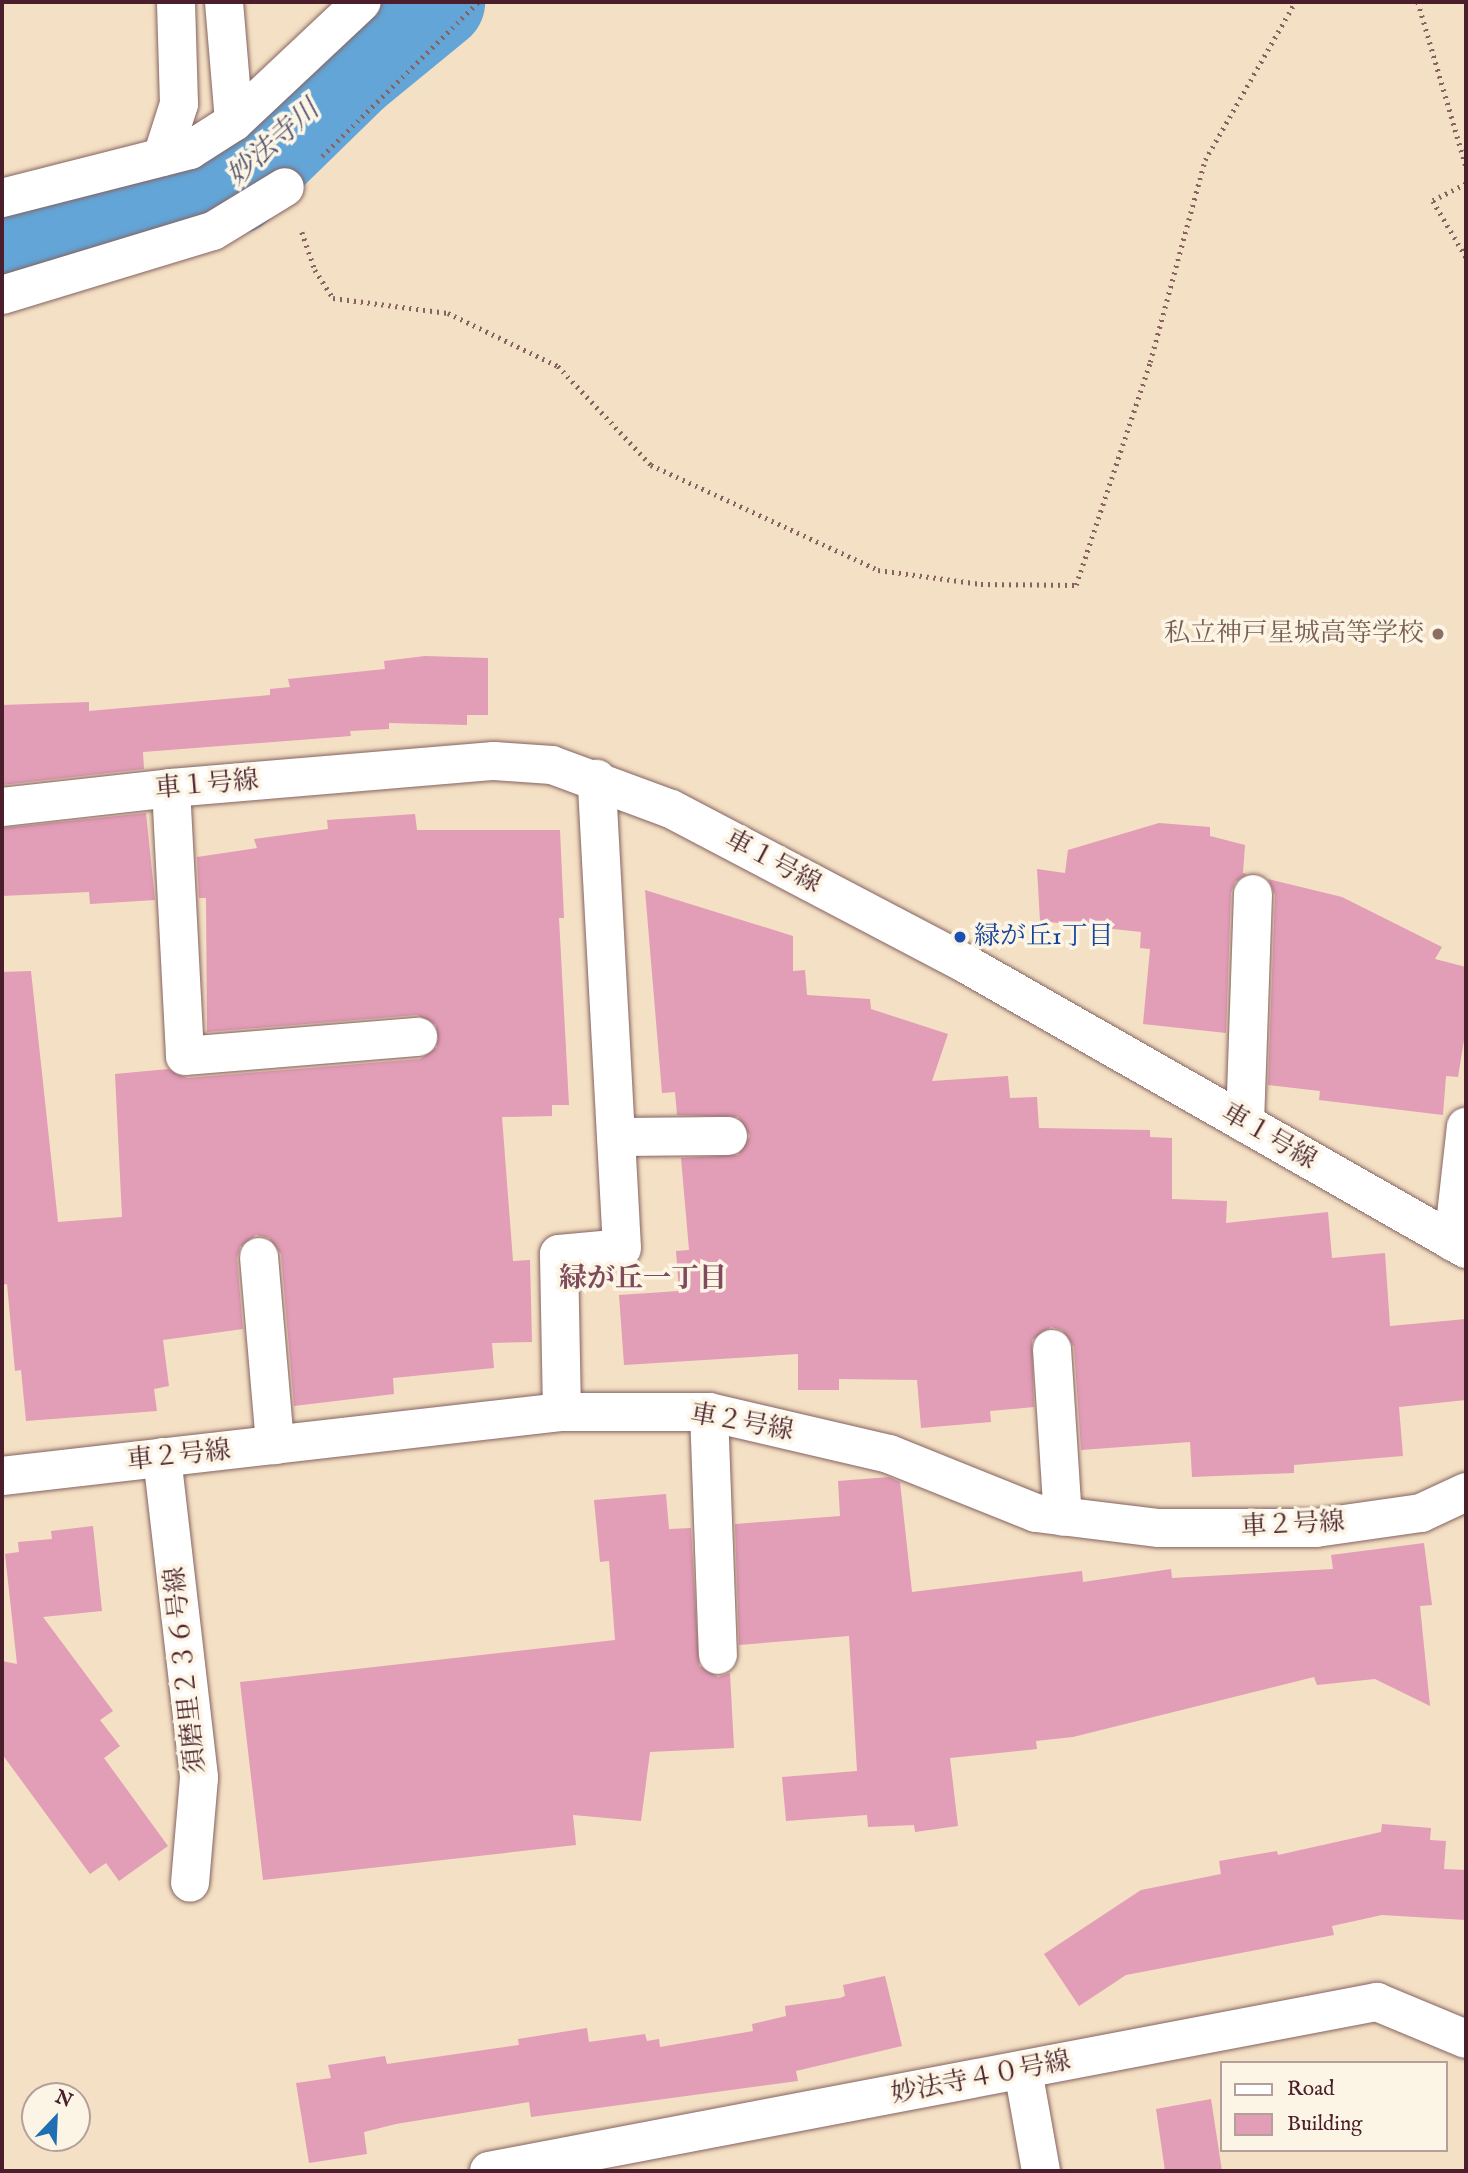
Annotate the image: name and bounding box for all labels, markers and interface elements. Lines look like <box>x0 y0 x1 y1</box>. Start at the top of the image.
water label: 妙法寺川 <box>221 94 327 194</box>
place label: 私立神戸星城高等学校 <box>1164 618 1424 650</box>
marker: 私立神戸星城高等学校 <box>1430 626 1446 642</box>
street label: 車１号線 <box>154 765 260 805</box>
street label: 車１号線 <box>720 824 826 900</box>
place label: 緑が丘1丁目 <box>974 921 1114 953</box>
marker: 緑が丘1丁目 <box>952 929 968 945</box>
street label: 車１号線 <box>1216 1097 1322 1177</box>
district label: 緑が丘一丁目 <box>559 1263 727 1297</box>
street label: 車２号線 <box>688 1399 796 1447</box>
street label: 車２号線 <box>126 1435 232 1477</box>
street label: 車２号線 <box>1240 1507 1346 1543</box>
street label: 須磨里２３６号線 <box>160 1565 212 1775</box>
street label: 妙法寺４０号線 <box>889 2045 1073 2111</box>
legend <box>1220 2061 1447 2152</box>
text: Road <box>1287 2076 1334 2103</box>
north arrow <box>21 2082 91 2152</box>
text: N <box>51 2085 76 2114</box>
text: Building <box>1287 2111 1362 2138</box>

